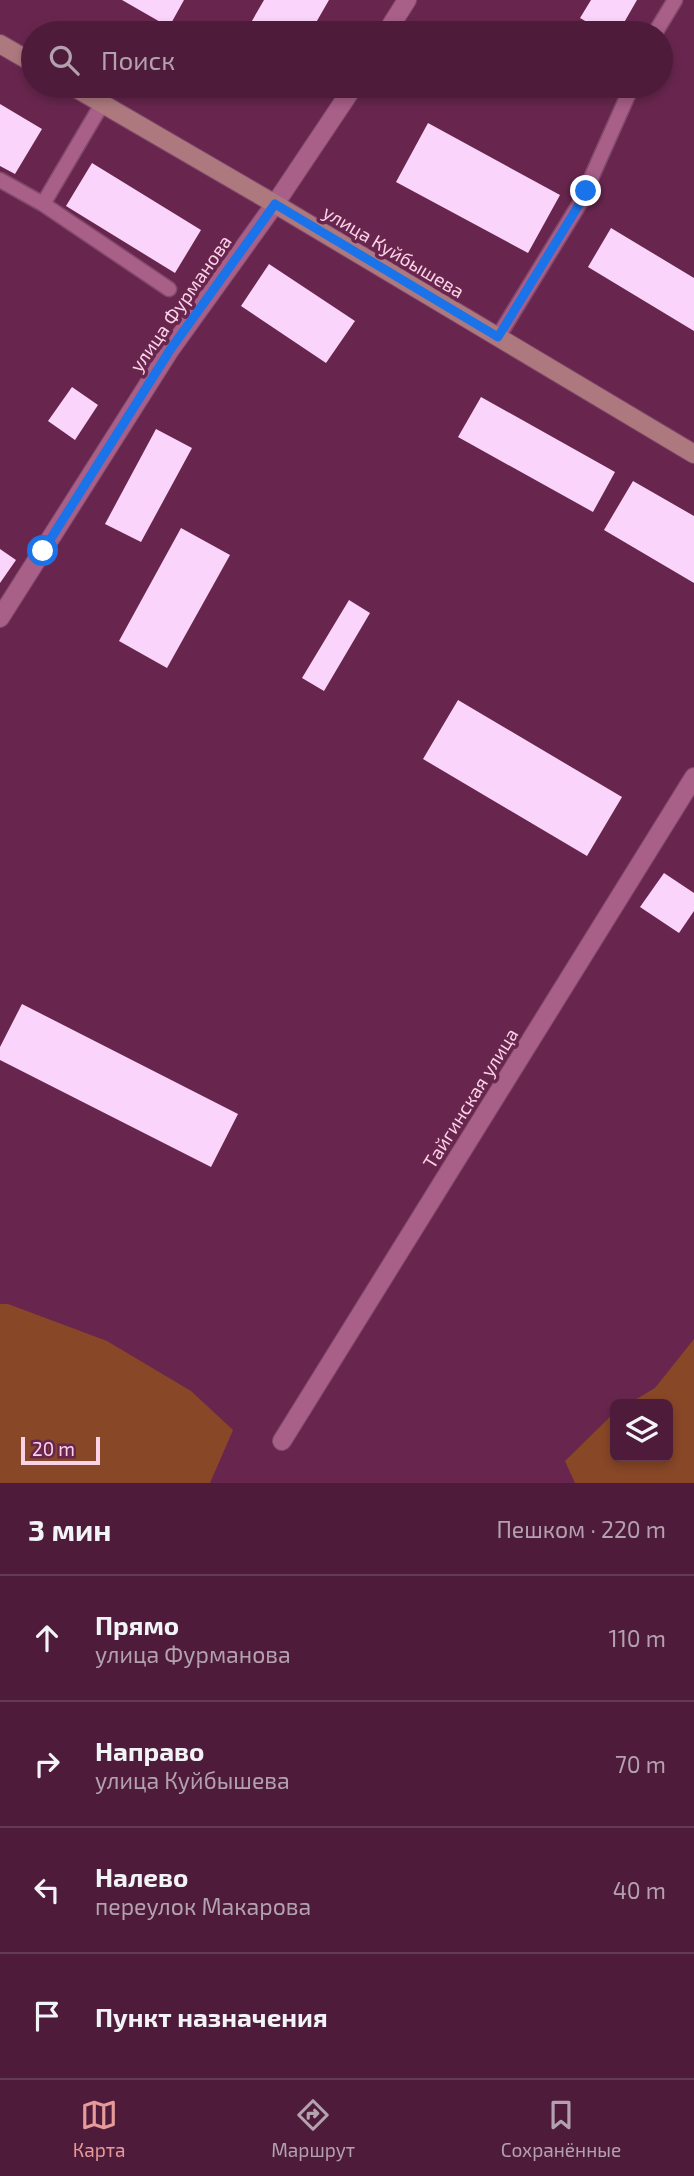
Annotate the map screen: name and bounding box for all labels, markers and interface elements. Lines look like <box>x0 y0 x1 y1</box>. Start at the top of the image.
search box <box>21 21 673 98</box>
icon: search <box>45 41 83 79</box>
text: Поиск <box>101 44 175 75</box>
route end <box>570 175 601 206</box>
street label: улица Куйбышева <box>319 200 469 303</box>
street label: улица Фурманова <box>124 230 237 376</box>
route start <box>27 535 58 566</box>
street label: Тайгинская улица <box>418 1024 523 1173</box>
map controls <box>610 1399 673 1462</box>
button: layers <box>610 1399 673 1462</box>
scale bar <box>21 1434 100 1466</box>
text: 20 m <box>32 1437 75 1460</box>
text: 3 мин <box>28 1511 112 1547</box>
text: Пешком · 220 m <box>496 1515 666 1543</box>
text: Прямо <box>95 1609 179 1640</box>
icon: ahead <box>28 1619 66 1657</box>
text: 110 m <box>609 1624 666 1652</box>
text: улица Фурманова <box>95 1640 291 1668</box>
text: Направо <box>95 1735 204 1766</box>
icon: right <box>28 1745 66 1783</box>
text: 70 m <box>615 1750 666 1778</box>
text: улица Куйбышева <box>95 1766 290 1794</box>
text: Налево <box>95 1861 188 1892</box>
icon: left <box>28 1871 66 1909</box>
text: 40 m <box>613 1876 666 1904</box>
text: переулок Макарова <box>95 1892 311 1920</box>
icon: arrive <box>28 1997 66 2035</box>
text: Пункт назначения <box>95 2001 328 2032</box>
tab: Карта <box>73 2096 126 2161</box>
tab: Маршрут <box>271 2096 355 2161</box>
tab: Сохранённые <box>501 2096 621 2161</box>

